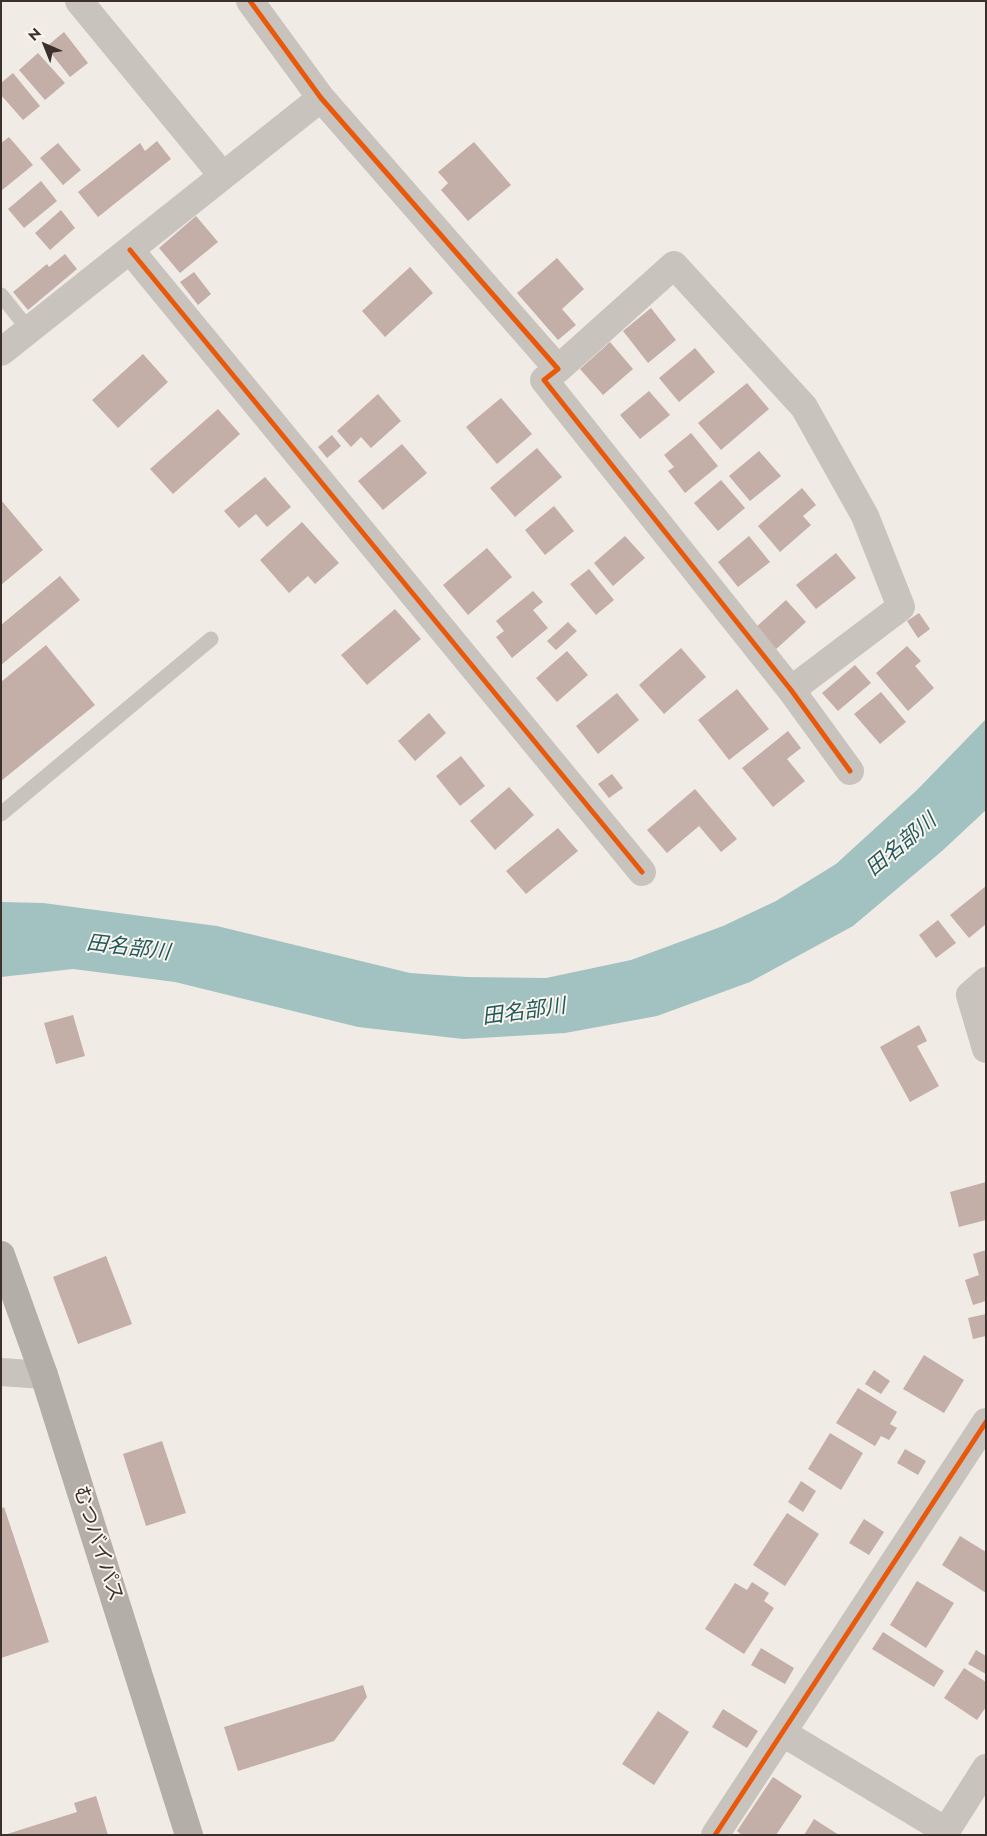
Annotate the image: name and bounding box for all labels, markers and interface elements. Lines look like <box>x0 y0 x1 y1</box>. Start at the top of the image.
north arrow <box>20 20 70 70</box>
text: N <box>24 23 46 45</box>
water label: 田名部川 <box>862 809 942 883</box>
water label: 田名部川 <box>85 931 171 967</box>
water label: 田名部川 <box>481 995 567 1031</box>
street label: むつバイパス <box>67 1483 127 1605</box>

